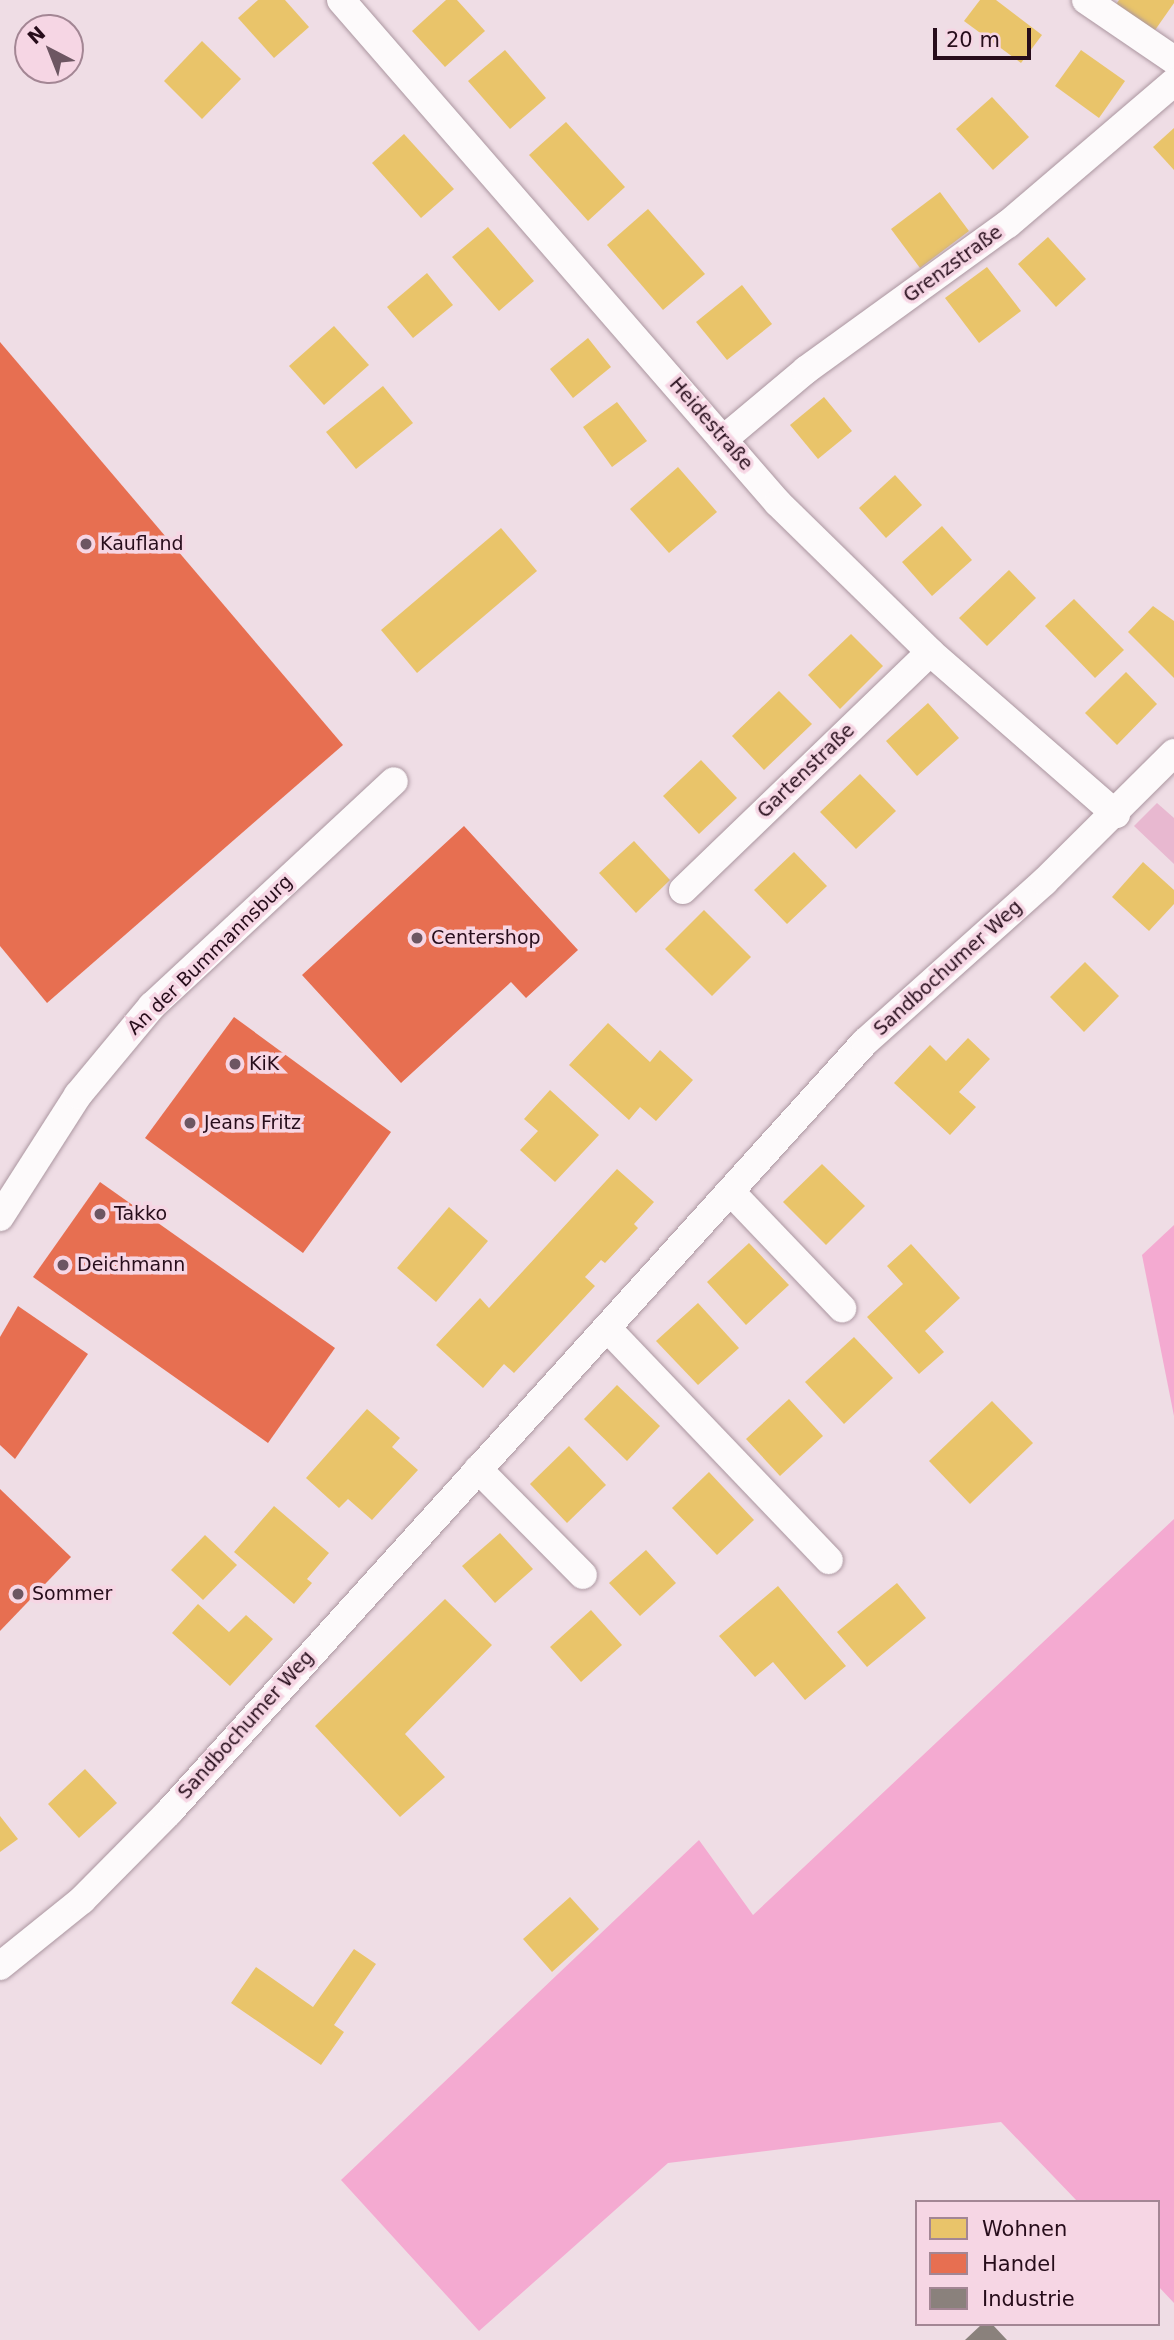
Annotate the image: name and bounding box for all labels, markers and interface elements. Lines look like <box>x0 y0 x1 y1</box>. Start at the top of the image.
north arrow <box>14 14 84 84</box>
scale bar <box>936 14 1034 58</box>
text: N <box>23 21 50 48</box>
text: 20 m <box>946 28 1000 52</box>
street label: Grenzstraße <box>899 221 1007 307</box>
street label: Heidestraße <box>665 373 757 475</box>
place label: Kaufland <box>100 533 184 555</box>
marker: Kaufland <box>78 536 94 552</box>
street label: Gartenstraße <box>753 719 859 823</box>
street label: An der Bummannsburg <box>123 870 297 1040</box>
street label: Sandbochumer Weg <box>869 895 1027 1041</box>
place label: Centershop <box>431 927 541 949</box>
marker: Centershop <box>409 930 425 946</box>
place label: KiK <box>249 1053 279 1075</box>
marker: KiK <box>227 1056 243 1072</box>
place label: Jeans Fritz <box>204 1112 301 1134</box>
marker: Jeans Fritz <box>182 1115 198 1131</box>
place label: Takko <box>114 1203 167 1225</box>
marker: Takko <box>92 1206 108 1222</box>
place label: Deichmann <box>77 1254 185 1276</box>
marker: Deichmann <box>55 1257 71 1273</box>
place label: Sommer <box>32 1583 112 1605</box>
marker: Sommer <box>10 1586 26 1602</box>
street label: Sandbochumer Weg <box>173 1646 319 1804</box>
legend <box>915 2200 1160 2326</box>
text: Wohnen <box>982 2217 1067 2241</box>
text: Handel <box>982 2252 1056 2276</box>
text: Industrie <box>982 2287 1075 2311</box>

